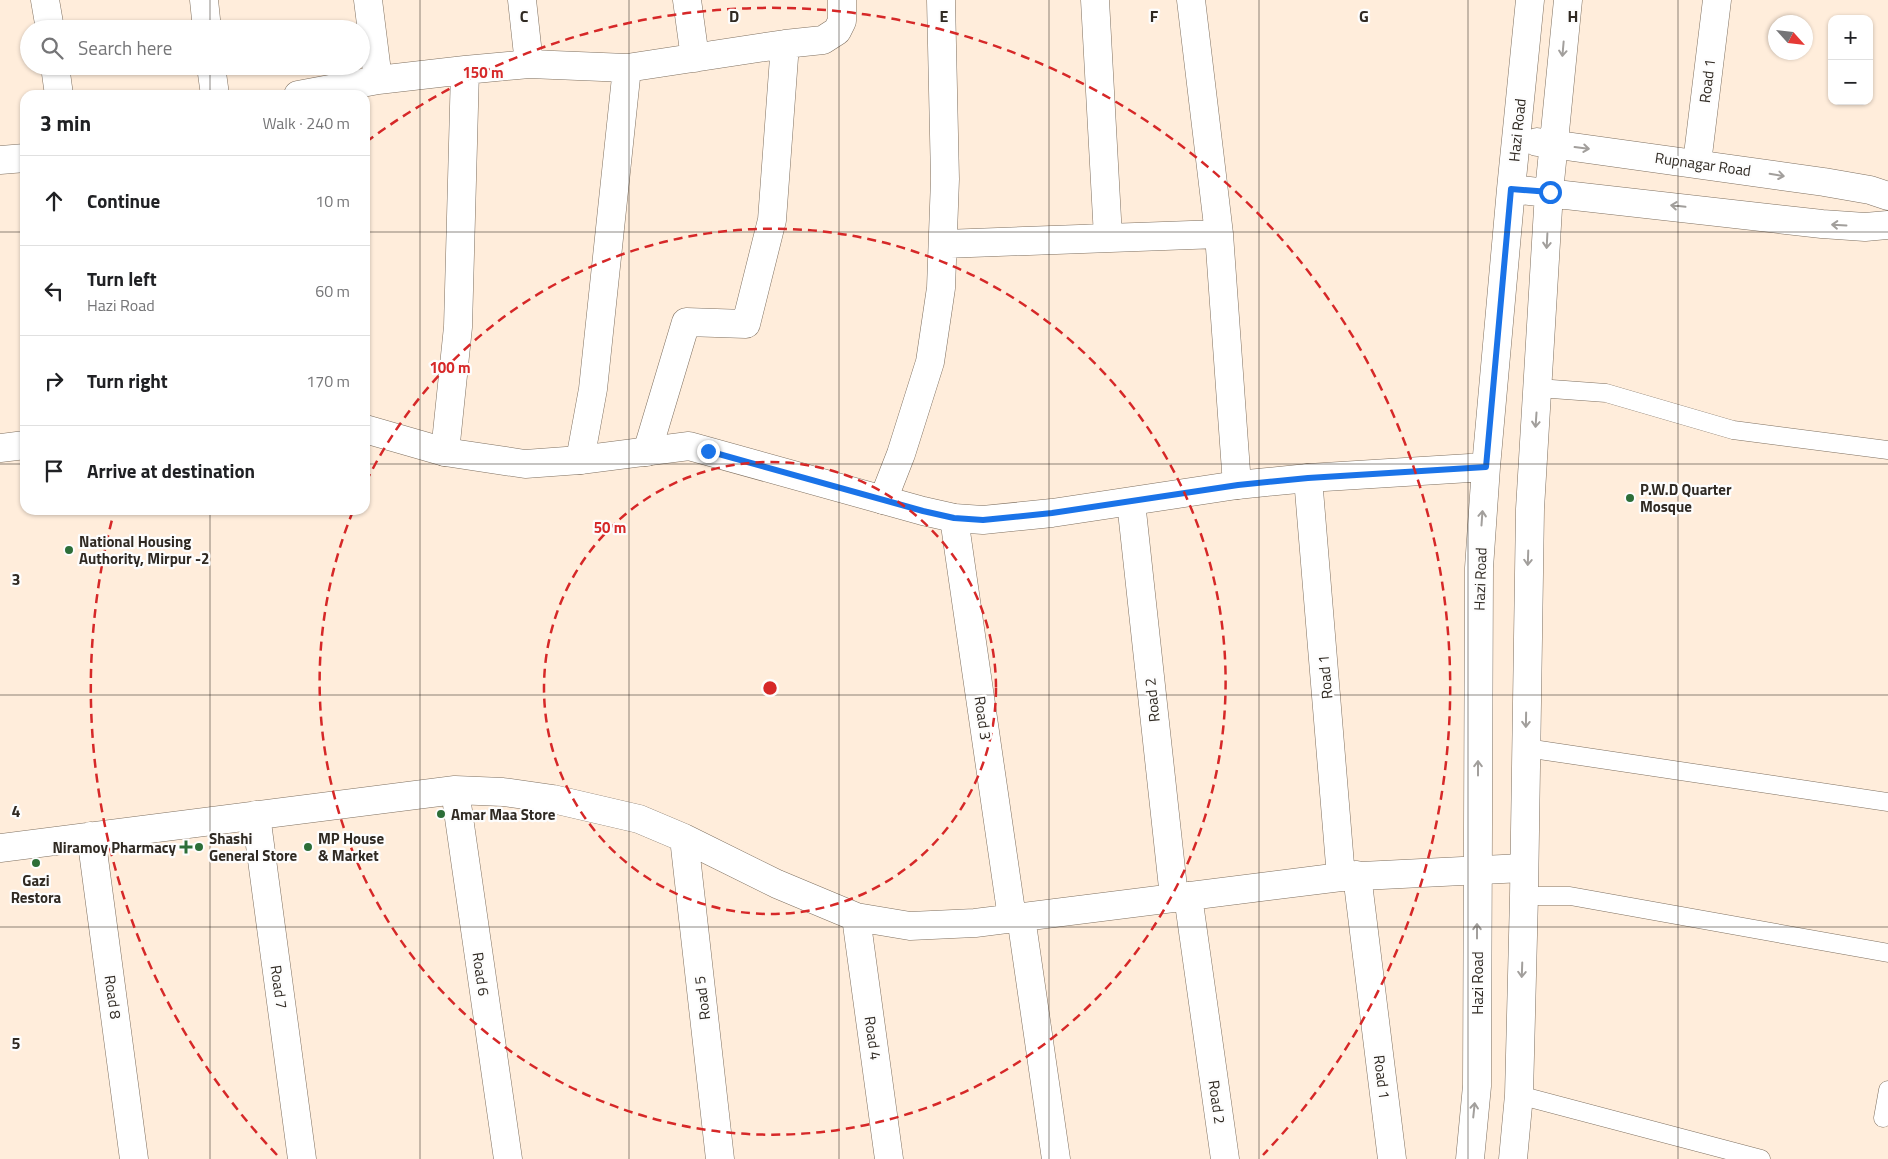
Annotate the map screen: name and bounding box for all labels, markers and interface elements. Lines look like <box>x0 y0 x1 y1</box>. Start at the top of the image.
text: C <box>520 4 529 28</box>
text: D <box>729 4 739 28</box>
text: E <box>940 4 949 28</box>
text: F <box>1150 4 1159 28</box>
text: G <box>1359 4 1369 28</box>
text: H <box>1568 4 1578 28</box>
north arrow <box>1768 15 1813 60</box>
map controls <box>1828 15 1873 105</box>
button: + <box>1828 15 1873 60</box>
search box <box>20 20 370 75</box>
text: Search here <box>78 33 172 62</box>
icon: search <box>38 34 66 62</box>
one-way arrow <box>1558 40 1568 56</box>
street label: Road 1 <box>1693 58 1721 104</box>
button: − <box>1828 60 1873 105</box>
text: 150 m <box>462 61 504 84</box>
street label: Hazi Road <box>1502 97 1532 163</box>
text: 3 min <box>40 107 91 139</box>
text: Walk · 240 m <box>262 111 350 135</box>
one-way arrow <box>1573 143 1589 153</box>
street label: Rupnagar Road <box>1653 146 1753 182</box>
one-way arrow <box>1769 170 1785 180</box>
route start <box>1539 181 1562 204</box>
text: Continue <box>87 186 160 215</box>
icon: ahead <box>40 187 68 215</box>
text: 10 m <box>315 189 350 213</box>
one-way arrow <box>1670 201 1686 211</box>
one-way arrow <box>1832 221 1848 230</box>
one-way arrow <box>1542 232 1551 248</box>
text: Turn left <box>87 264 157 293</box>
icon: left <box>40 277 68 305</box>
text: 60 m <box>315 279 350 303</box>
text: Hazi Road <box>87 293 155 317</box>
text: 100 m <box>429 356 471 379</box>
text: Turn right <box>87 366 168 395</box>
icon: right <box>40 367 68 395</box>
text: 170 m <box>306 369 350 393</box>
one-way arrow <box>1531 412 1540 428</box>
route end <box>697 440 720 463</box>
text: Arrive at destination <box>87 456 255 485</box>
icon: arrive <box>40 457 68 485</box>
place label: P.W.D Quarter Mosque <box>1640 478 1732 518</box>
marker: P.W.D Quarter Mosque <box>1624 492 1636 504</box>
one-way arrow <box>1478 510 1487 526</box>
text: 50 m <box>594 516 626 539</box>
place label: National Housing Authority, Mirpur -2 <box>79 530 210 570</box>
marker: National Housing Authority, Mirpur -2 <box>63 544 75 556</box>
street label: Hazi Road <box>1467 547 1493 611</box>
one-way arrow <box>1524 550 1533 566</box>
text: 3 <box>12 567 20 591</box>
street label: Road 1 <box>1312 654 1338 700</box>
street label: Road 2 <box>1138 677 1166 723</box>
centre of rings <box>761 679 779 697</box>
street label: Road 3 <box>969 695 997 741</box>
one-way arrow <box>1521 712 1531 728</box>
one-way arrow <box>1473 760 1483 776</box>
text: 4 <box>12 799 21 823</box>
place label: Amar Maa Store <box>451 803 556 826</box>
marker: Amar Maa Store <box>435 808 447 820</box>
place label: Shashi General Store <box>209 827 297 867</box>
place label: MP House & Market <box>318 827 384 867</box>
place label: Niramoy Pharmacy <box>52 836 176 859</box>
marker: Niramoy Pharmacy <box>180 841 192 853</box>
marker: Shashi General Store <box>193 841 205 853</box>
marker: MP House & Market <box>302 841 314 853</box>
marker: Gazi Restora <box>30 857 42 869</box>
place label: Gazi Restora <box>11 869 62 909</box>
one-way arrow <box>1472 923 1482 939</box>
street label: Road 6 <box>467 951 495 997</box>
street label: Hazi Road <box>1466 951 1489 1015</box>
one-way arrow <box>1517 962 1527 978</box>
street label: Road 7 <box>265 964 293 1010</box>
street label: Road 8 <box>99 974 127 1020</box>
street label: Road 5 <box>688 975 716 1021</box>
street label: Road 4 <box>859 1015 887 1061</box>
text: 5 <box>12 1031 21 1055</box>
street label: Road 1 <box>1368 1054 1396 1100</box>
street label: Road 2 <box>1203 1079 1231 1125</box>
one-way arrow <box>1470 1103 1479 1119</box>

